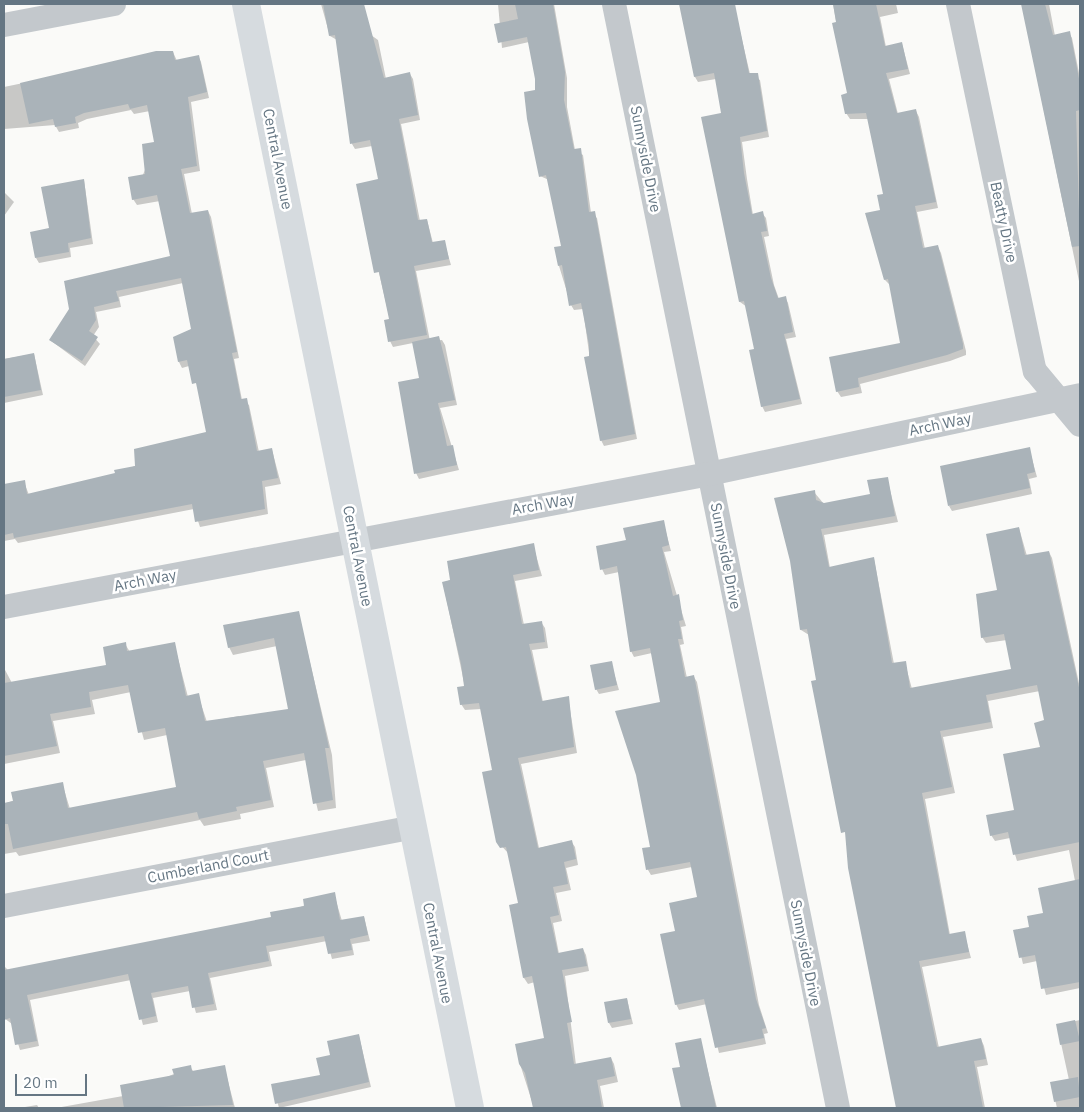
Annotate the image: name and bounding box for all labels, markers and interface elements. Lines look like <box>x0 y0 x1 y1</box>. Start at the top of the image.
street label: Sunnyside Drive <box>627 104 665 214</box>
street label: Central Avenue <box>259 107 297 211</box>
street label: Beatty Drive <box>987 180 1021 264</box>
street label: Arch Way <box>907 409 973 439</box>
street label: Arch Way <box>510 490 576 518</box>
street label: Sunnyside Drive <box>707 501 745 611</box>
street label: Central Avenue <box>339 504 377 608</box>
street label: Arch Way <box>112 565 178 595</box>
street label: Cumberland Court <box>146 845 270 887</box>
street label: Sunnyside Drive <box>787 898 825 1008</box>
street label: Central Avenue <box>419 901 457 1005</box>
scale bar <box>18 1064 90 1096</box>
text: 20 m <box>23 1073 58 1092</box>

